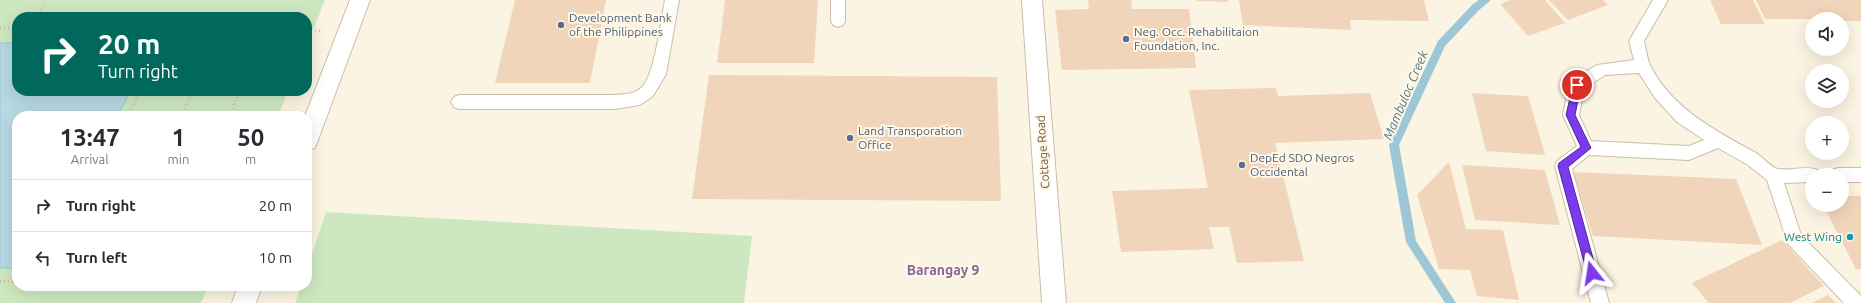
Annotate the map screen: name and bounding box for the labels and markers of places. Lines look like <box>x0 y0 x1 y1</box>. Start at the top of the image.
place label: Development Bank of the Philippines <box>569 11 672 38</box>
marker: Development Bank of the Philippines <box>556 20 566 30</box>
place label: Neg. Occ. Rehabilitaion Foundation, Inc. <box>1134 25 1259 52</box>
marker: Neg. Occ. Rehabilitaion Foundation, Inc. <box>1121 34 1131 44</box>
pin <box>1560 68 1594 102</box>
place label: Land Transporation Office <box>858 124 962 151</box>
marker: Land Transporation Office <box>845 133 855 143</box>
place label: DepEd SDO Negros Occidental <box>1250 151 1354 178</box>
marker: DepEd SDO Negros Occidental <box>1237 160 1247 170</box>
place label: West Wing <box>1784 230 1842 243</box>
marker: West Wing <box>1845 232 1855 242</box>

